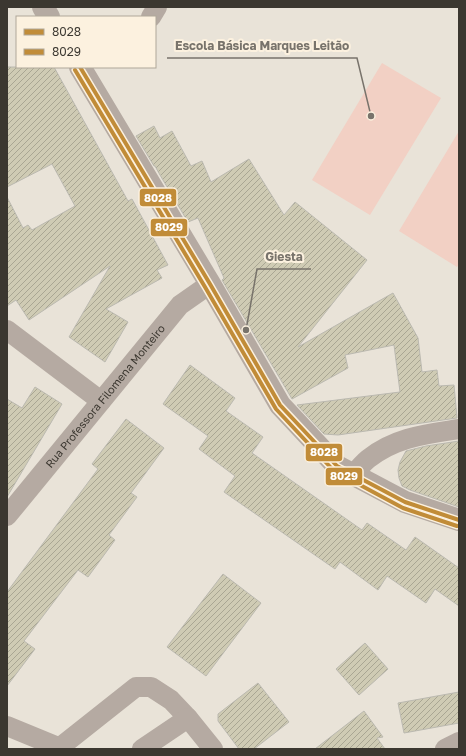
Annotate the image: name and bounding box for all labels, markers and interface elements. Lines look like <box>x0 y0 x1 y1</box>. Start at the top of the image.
legend <box>16 16 156 68</box>
text: 8028 <box>52 24 81 39</box>
callout: Escola Básica Marques Leitão <box>167 34 357 58</box>
text: Escola Básica Marques Leitão <box>175 38 349 53</box>
text: 8029 <box>52 44 81 59</box>
line badge: 8028 <box>139 188 177 207</box>
text: 8028 <box>144 191 172 204</box>
line badge: 8029 <box>150 218 188 237</box>
text: 8029 <box>155 220 183 233</box>
callout: Giesta <box>257 245 311 269</box>
text: Giesta <box>265 249 303 264</box>
street label: Rua Professora Filomena Monteiro <box>42 321 168 470</box>
line badge: 8028 <box>305 443 343 462</box>
text: 8028 <box>310 445 338 458</box>
line badge: 8029 <box>325 467 363 486</box>
text: 8029 <box>330 469 358 482</box>

